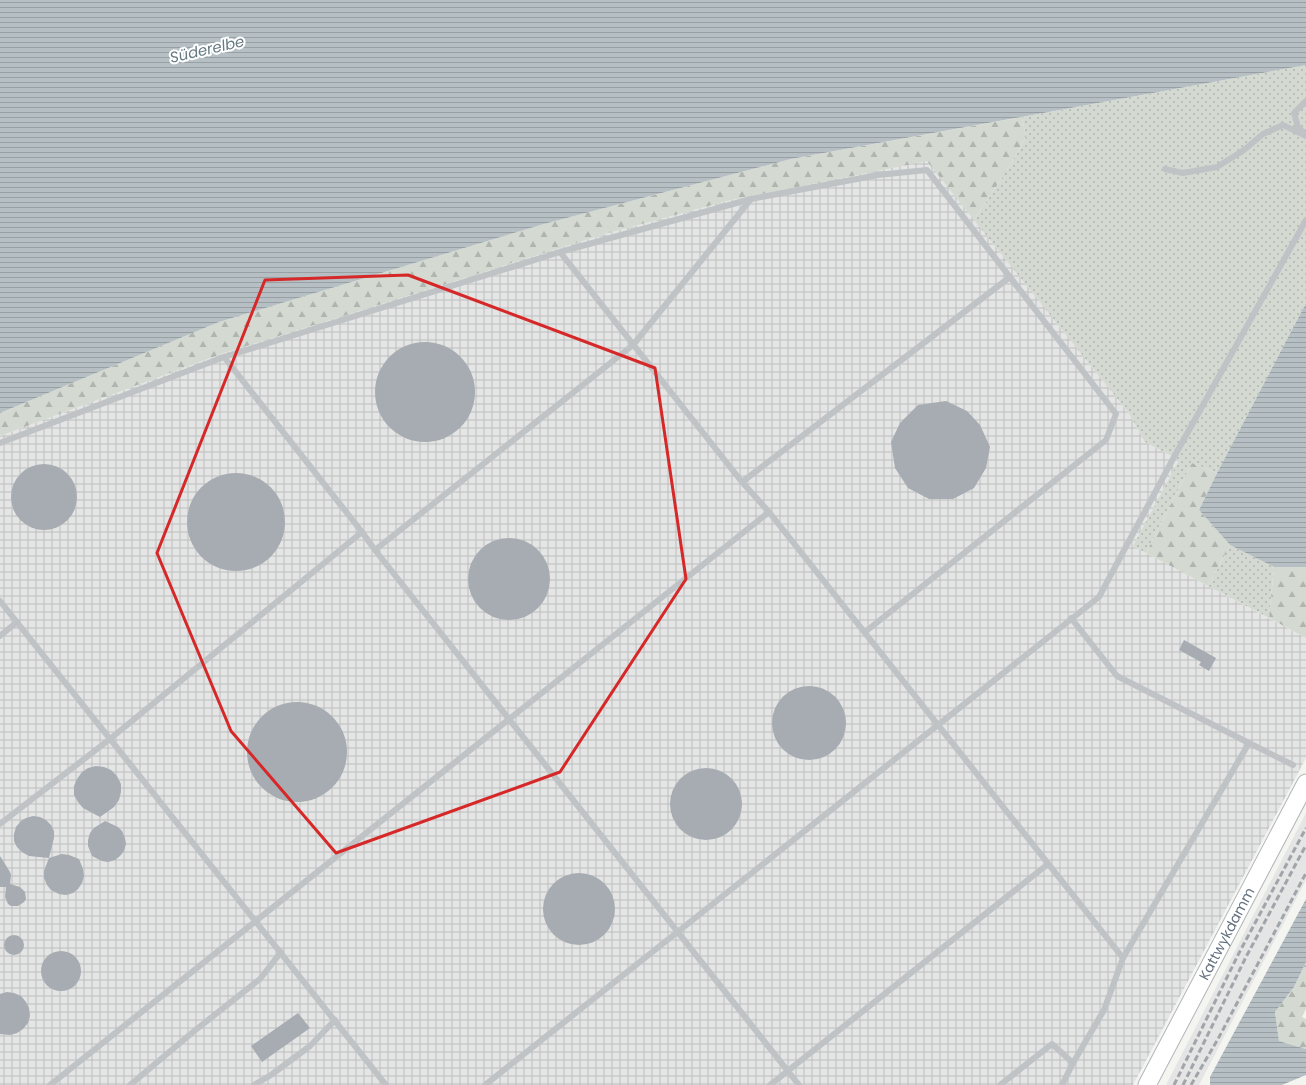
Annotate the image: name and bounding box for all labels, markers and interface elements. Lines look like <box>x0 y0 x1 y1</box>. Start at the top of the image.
water label: Süderelbe <box>168 30 246 68</box>
street label: Kattwykdamm <box>1194 884 1259 984</box>

